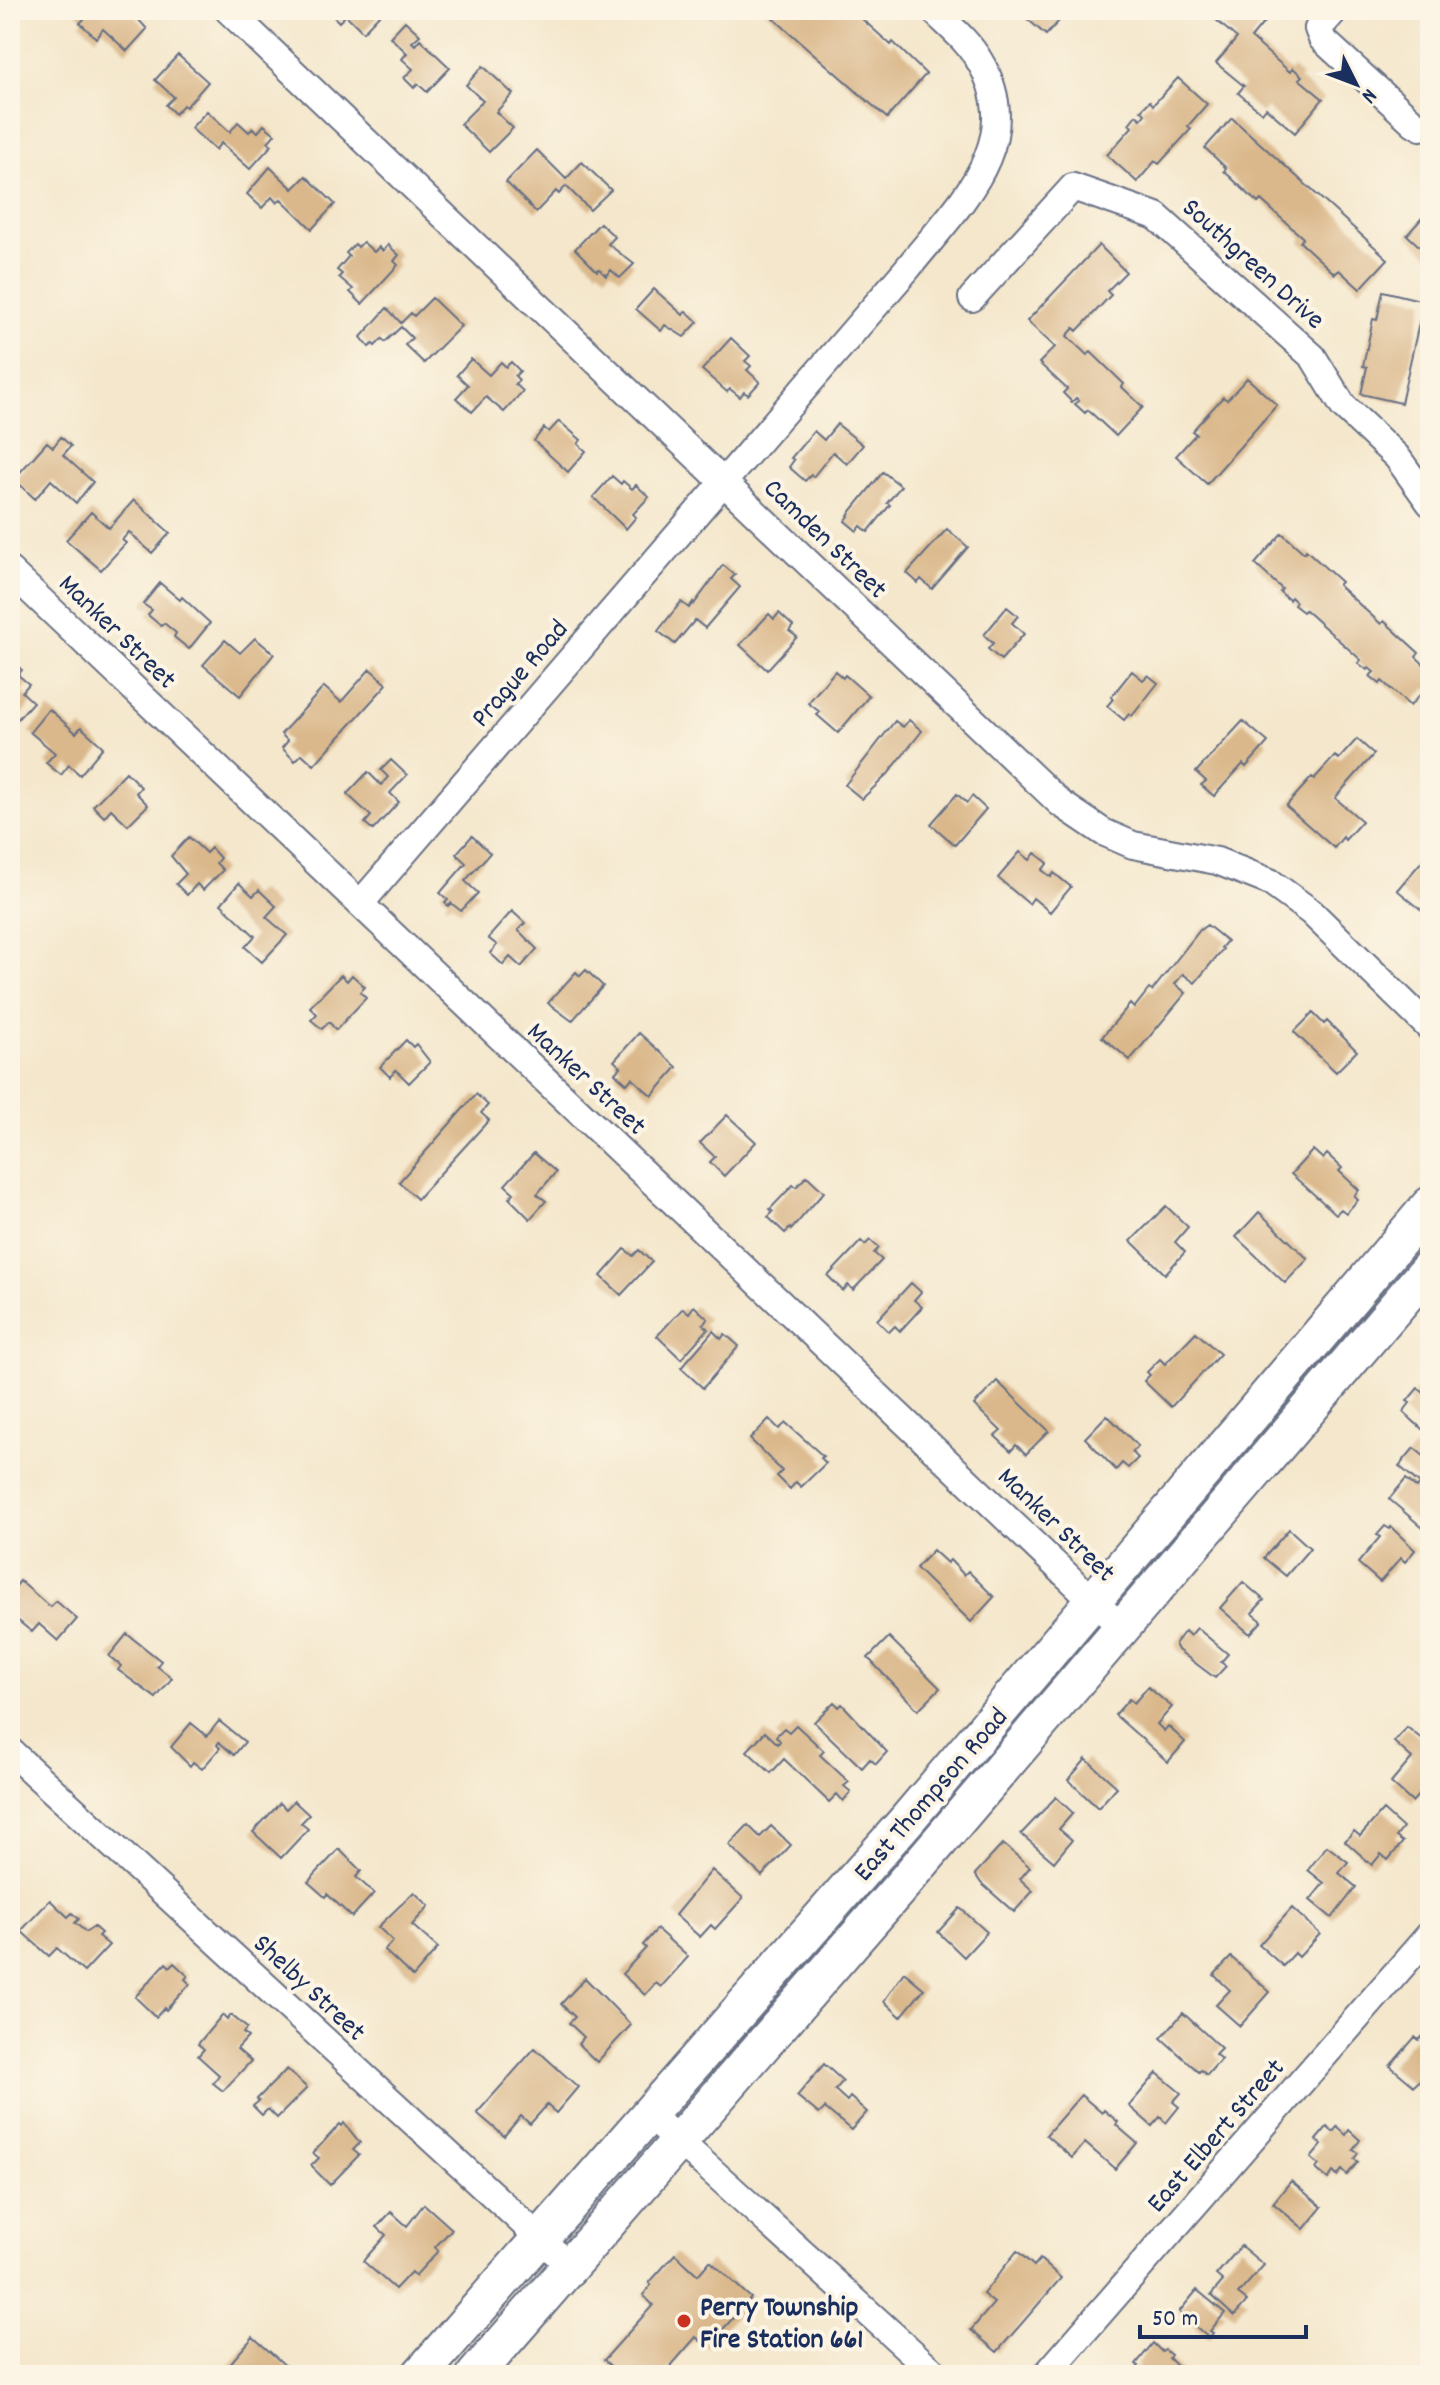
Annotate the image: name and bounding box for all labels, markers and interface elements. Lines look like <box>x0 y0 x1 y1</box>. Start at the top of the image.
north arrow <box>1316 44 1396 124</box>
text: N <box>1353 81 1383 110</box>
street label: Southgreen Drive <box>1171 190 1332 341</box>
street label: Camden Street <box>752 471 895 610</box>
street label: Manker Street <box>47 567 184 700</box>
street label: Prague Road <box>463 612 580 738</box>
street label: Manker Street <box>516 1014 653 1147</box>
street label: Manker Street <box>986 1460 1123 1593</box>
street label: East Thompson Road <box>846 1701 1020 1892</box>
street label: Shelby Street <box>242 1927 373 2053</box>
street label: East Elbert Street <box>1139 2051 1296 2223</box>
scale bar <box>1140 2289 1306 2339</box>
place label: Perry Township Fire Station 661 <box>700 2290 863 2362</box>
text: 50 m <box>1152 2303 1198 2337</box>
marker: Perry Township Fire Station 661 <box>675 2312 693 2330</box>

